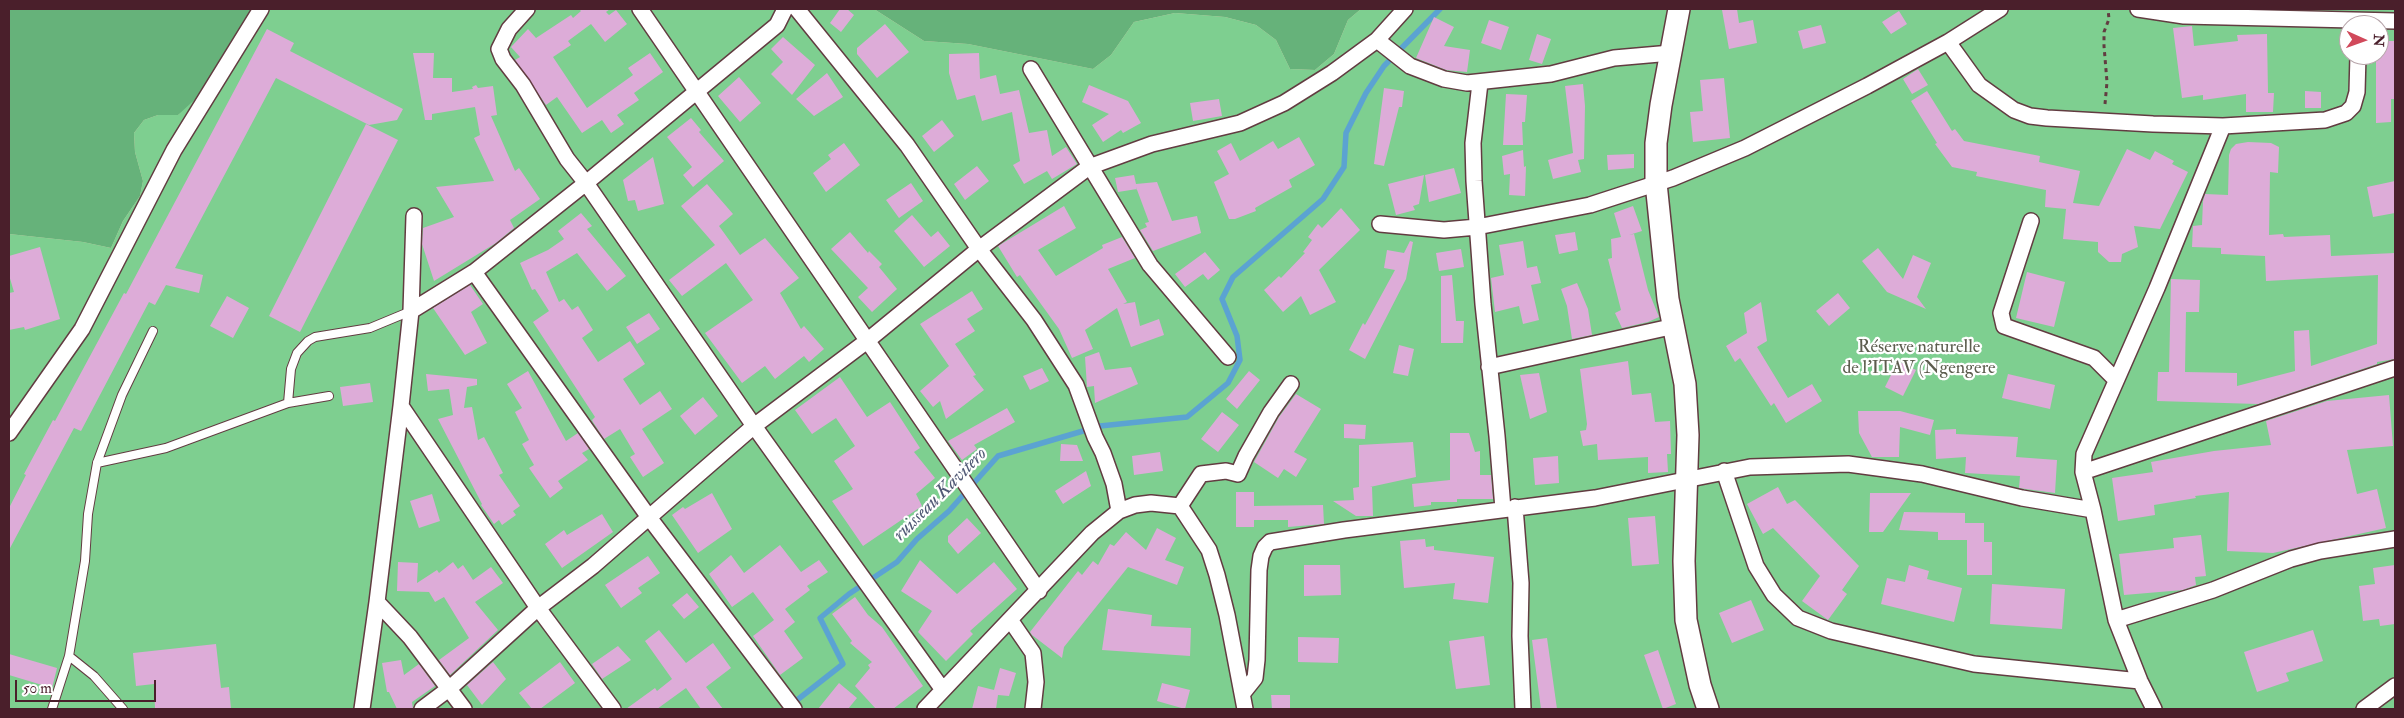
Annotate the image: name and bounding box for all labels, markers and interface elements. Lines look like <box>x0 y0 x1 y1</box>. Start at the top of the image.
north arrow <box>2339 15 2389 65</box>
text: N <box>2370 34 2387 47</box>
park label: Réserve naturelle de l'ITAV (Ngengere <box>1842 337 1996 379</box>
water label: ruisseau Kavitero <box>890 444 992 546</box>
scale bar <box>18 670 159 702</box>
text: 50 m <box>23 679 52 698</box>

